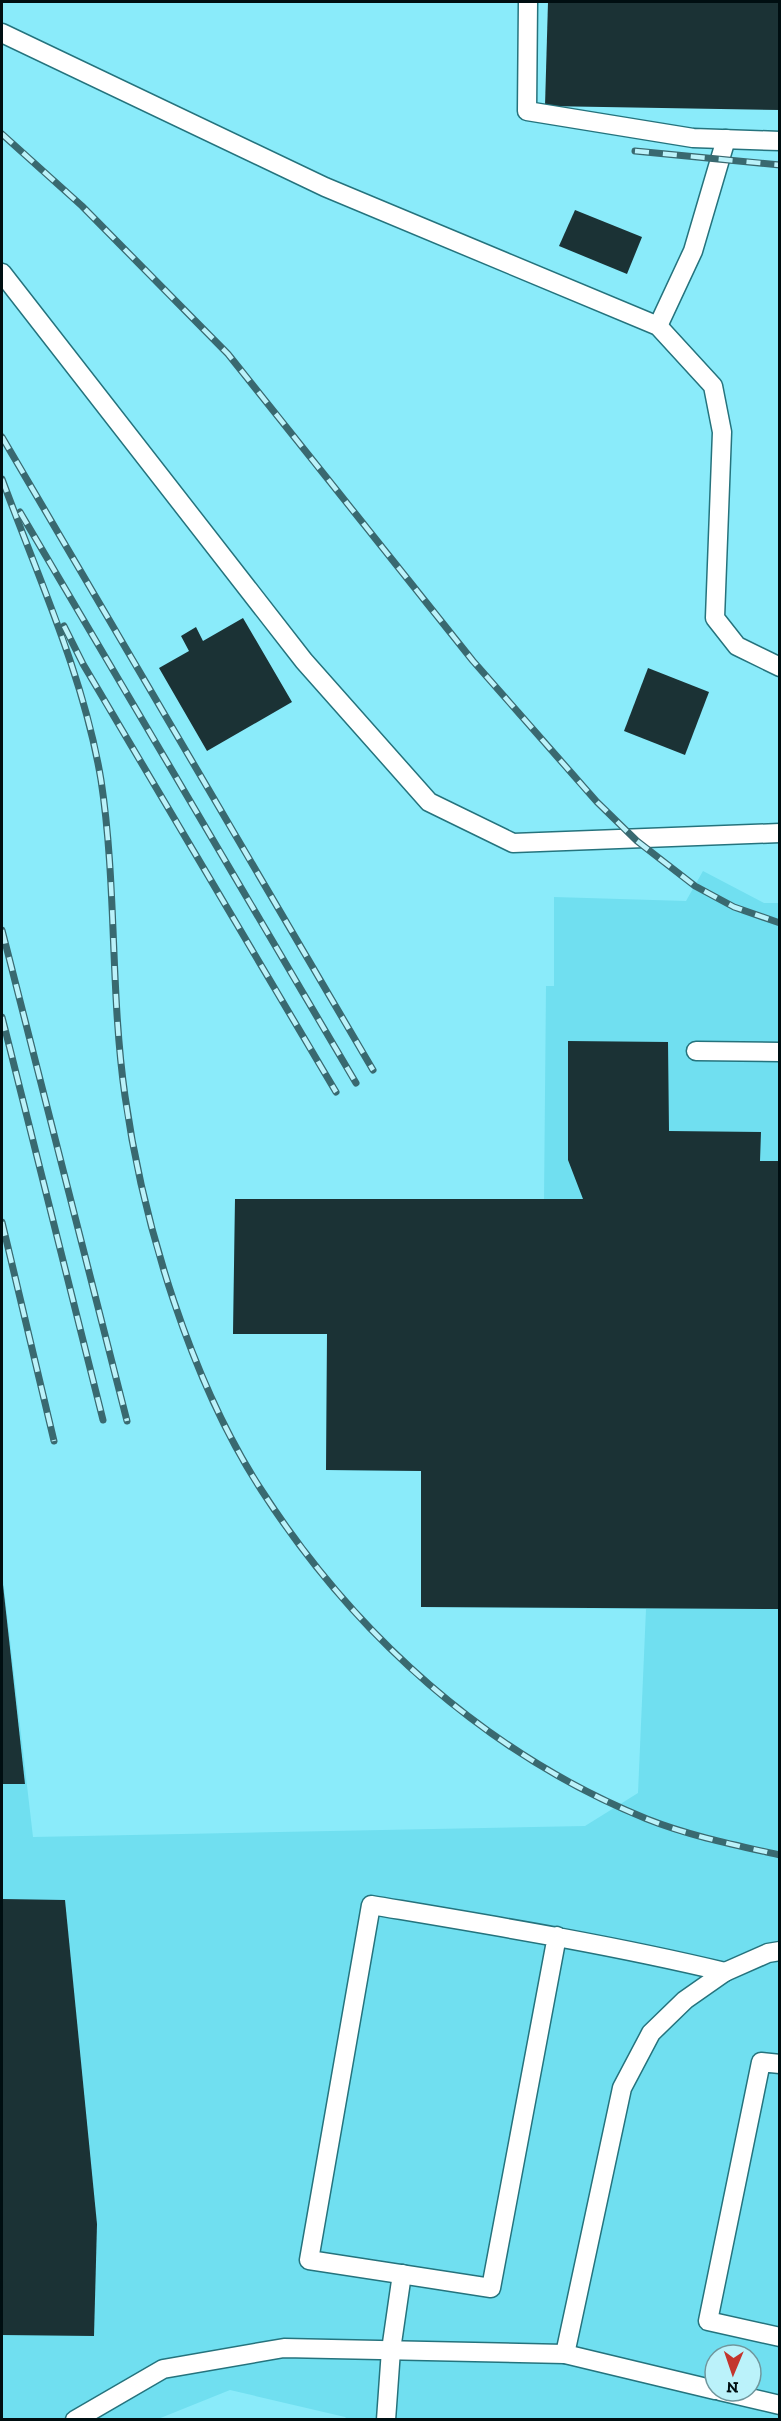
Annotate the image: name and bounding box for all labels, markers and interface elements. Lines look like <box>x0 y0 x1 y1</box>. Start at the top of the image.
north arrow <box>703 2343 763 2403</box>
text: N <box>726 2378 739 2397</box>

